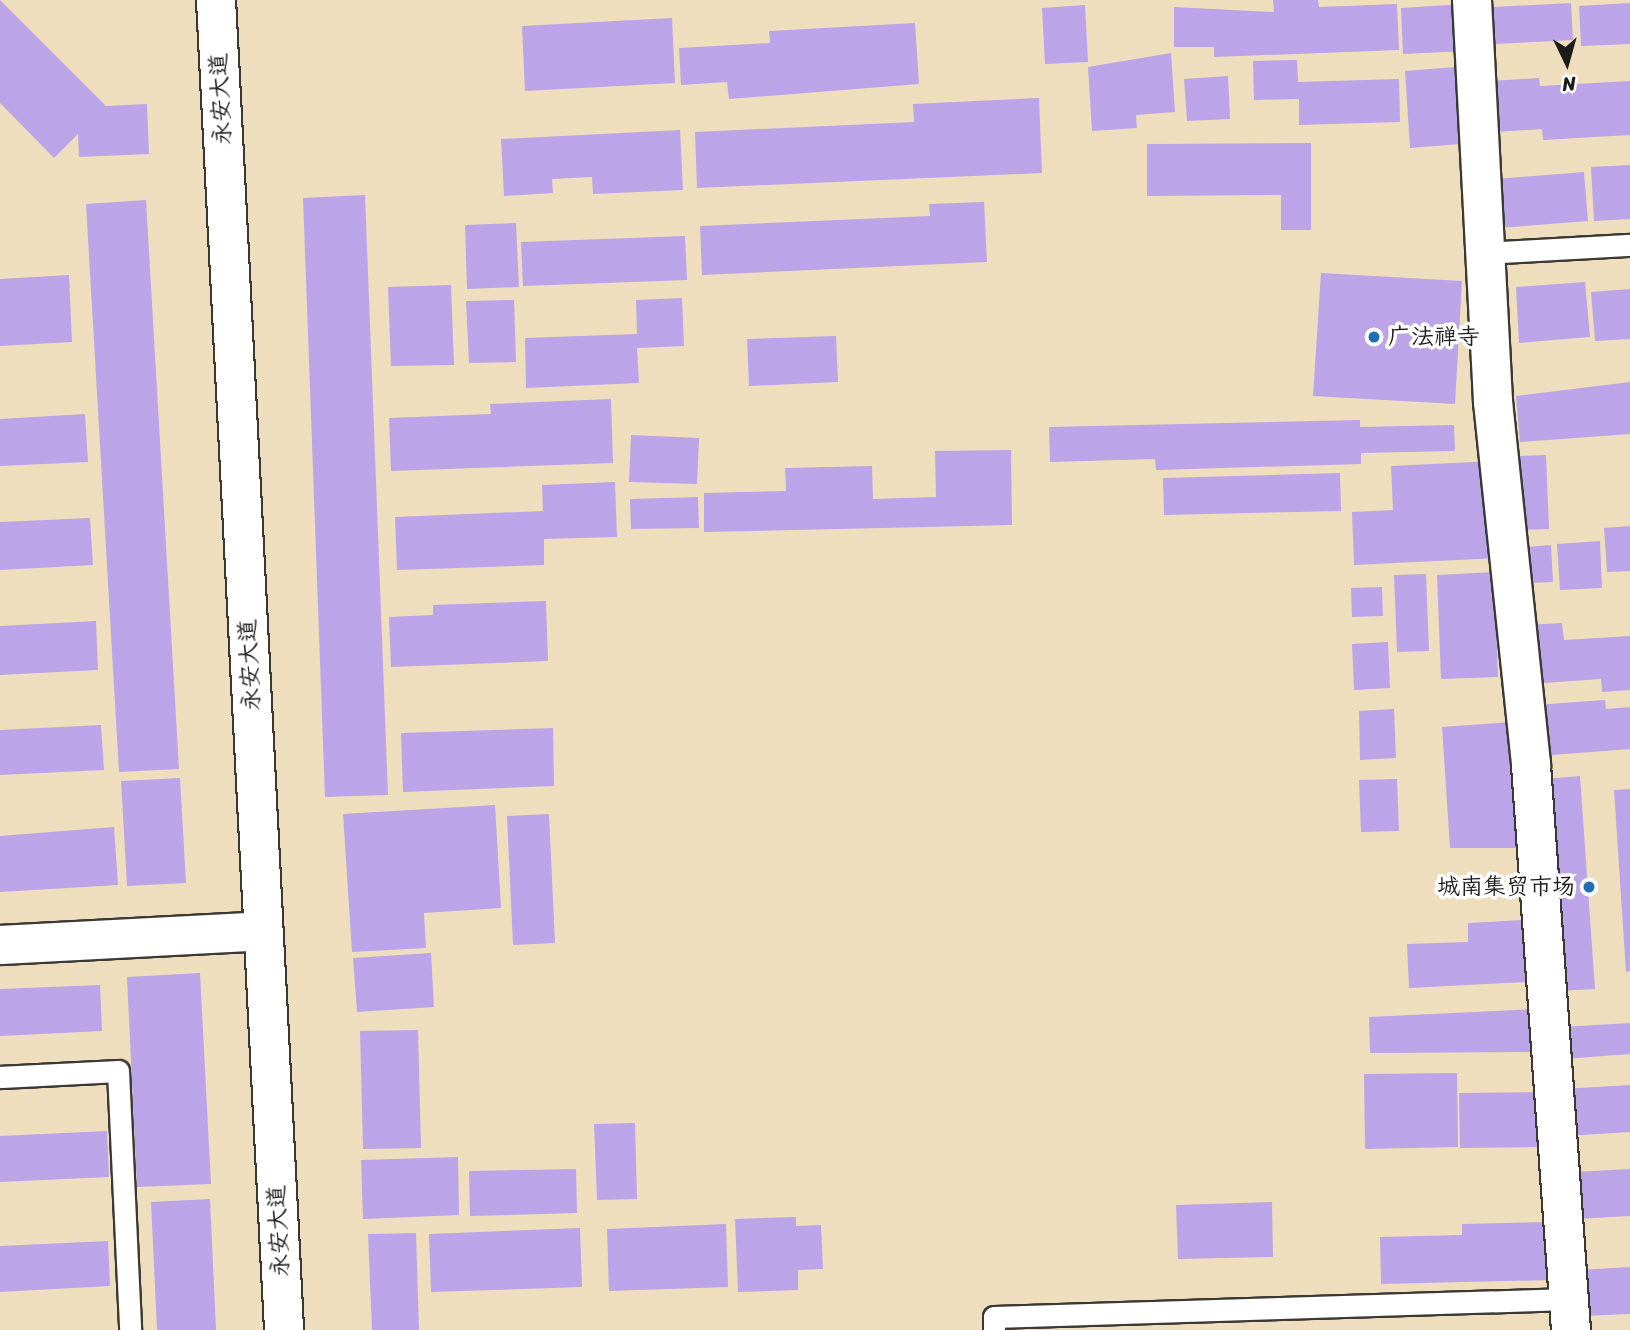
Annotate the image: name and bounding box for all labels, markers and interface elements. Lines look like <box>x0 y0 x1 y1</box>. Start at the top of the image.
north arrow <box>1532 28 1602 98</box>
street label: 永安大道 <box>205 52 237 146</box>
text: N <box>1561 67 1577 101</box>
place label: 广法禅寺 <box>1388 323 1480 351</box>
marker: 广法禅寺 <box>1366 329 1382 345</box>
street label: 永安大道 <box>234 618 266 712</box>
place label: 城南集贸市场 <box>1437 873 1575 901</box>
marker: 城南集贸市场 <box>1581 879 1597 895</box>
street label: 永安大道 <box>263 1184 295 1278</box>

